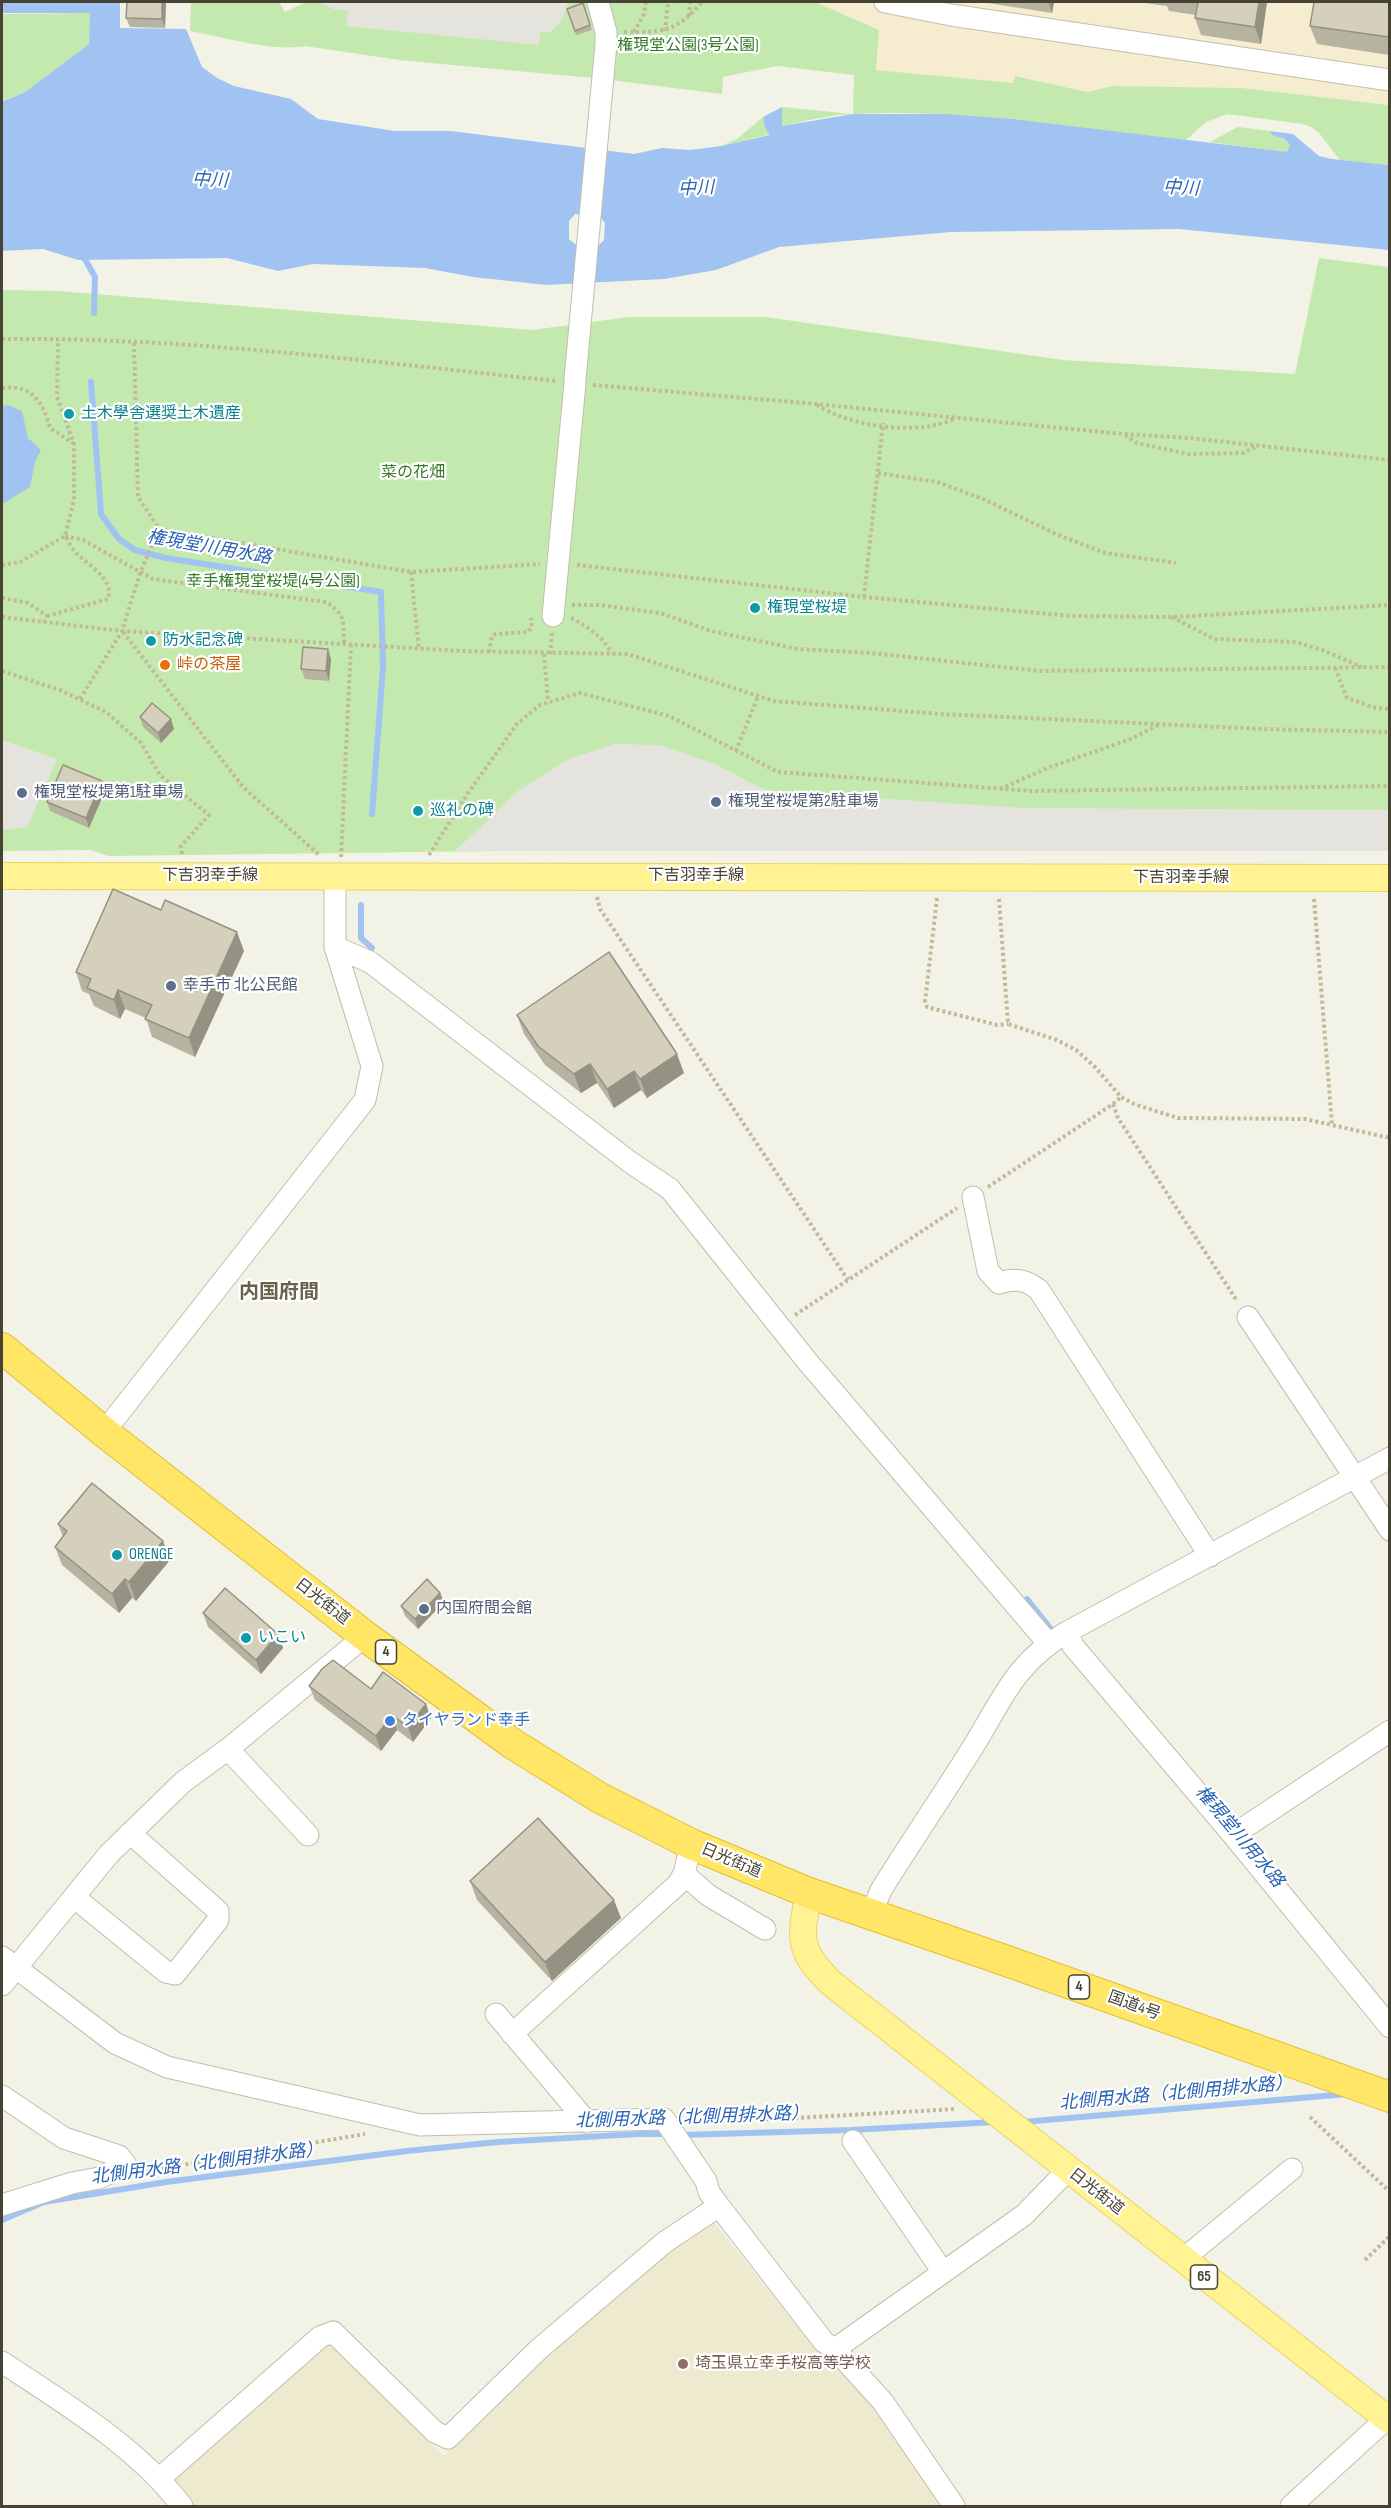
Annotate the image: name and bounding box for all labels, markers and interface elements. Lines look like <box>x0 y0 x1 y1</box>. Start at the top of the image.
park label: 権現堂公園(3号公園) <box>617 36 759 56</box>
water label: 中川 <box>191 169 229 193</box>
water label: 中川 <box>1162 177 1200 201</box>
water label: 中川 <box>678 178 714 200</box>
place label: 土木學舎選奨土木遺産 <box>81 404 241 424</box>
marker: 土木學舎選奨土木遺産 <box>62 407 76 421</box>
park label: 菜の花畑 <box>381 463 445 483</box>
water label: 権現堂川用水路 <box>145 526 273 570</box>
park label: 幸手権現堂桜堤(4号公園) <box>186 572 360 592</box>
place label: 権現堂桜堤 <box>767 598 847 618</box>
marker: 権現堂桜堤 <box>748 601 762 615</box>
place label: 防水記念碑 <box>163 631 243 651</box>
marker: 防水記念碑 <box>144 634 158 648</box>
place label: 峠の茶屋 <box>177 655 241 675</box>
marker: 峠の茶屋 <box>158 658 172 672</box>
place label: 権現堂桜堤第1駐車場 <box>34 783 184 803</box>
marker: 権現堂桜堤第1駐車場 <box>15 786 29 800</box>
place label: 権現堂桜堤第2駐車場 <box>728 792 879 812</box>
marker: 権現堂桜堤第2駐車場 <box>709 795 723 809</box>
place label: 巡礼の碑 <box>430 801 494 821</box>
marker: 巡礼の碑 <box>411 804 425 818</box>
street label: 下吉羽幸手線 <box>162 866 258 886</box>
street label: 下吉羽幸手線 <box>648 866 744 886</box>
street label: 下吉羽幸手線 <box>1133 868 1229 888</box>
place label: 幸手市 北公民館 <box>183 976 298 996</box>
marker: 幸手市 北公民館 <box>164 979 178 993</box>
district label: 内国府間 <box>239 1281 319 1305</box>
place label: ORENGE <box>129 1545 174 1565</box>
marker: ORENGE <box>110 1548 124 1562</box>
street label: 日光街道 <box>291 1575 353 1629</box>
place label: 内国府間会館 <box>436 1599 532 1619</box>
marker: 内国府間会館 <box>417 1602 431 1616</box>
place label: いこい <box>258 1628 306 1648</box>
marker: いこい <box>239 1631 253 1645</box>
road number: 4 <box>376 1640 396 1664</box>
place label: タイヤランド幸手 <box>402 1711 530 1731</box>
marker: タイヤランド幸手 <box>383 1714 397 1728</box>
water label: 権現堂川用水路 <box>1190 1782 1288 1892</box>
street label: 日光街道 <box>698 1840 764 1882</box>
road number: 4 <box>1068 1975 1090 1999</box>
street label: 国道4号 <box>1105 1988 1163 2024</box>
water label: 北側用水路（北側用排水路） <box>1059 2073 1293 2115</box>
water label: 北側用水路（北側用排水路） <box>575 2103 809 2133</box>
water label: 北側用水路（北側用排水路） <box>90 2139 324 2189</box>
street label: 日光街道 <box>1065 2165 1127 2219</box>
road number: 65 <box>1190 2265 1218 2289</box>
place label: 埼玉県立幸手桜高等学校 <box>695 2354 871 2374</box>
marker: 埼玉県立幸手桜高等学校 <box>676 2357 690 2371</box>

